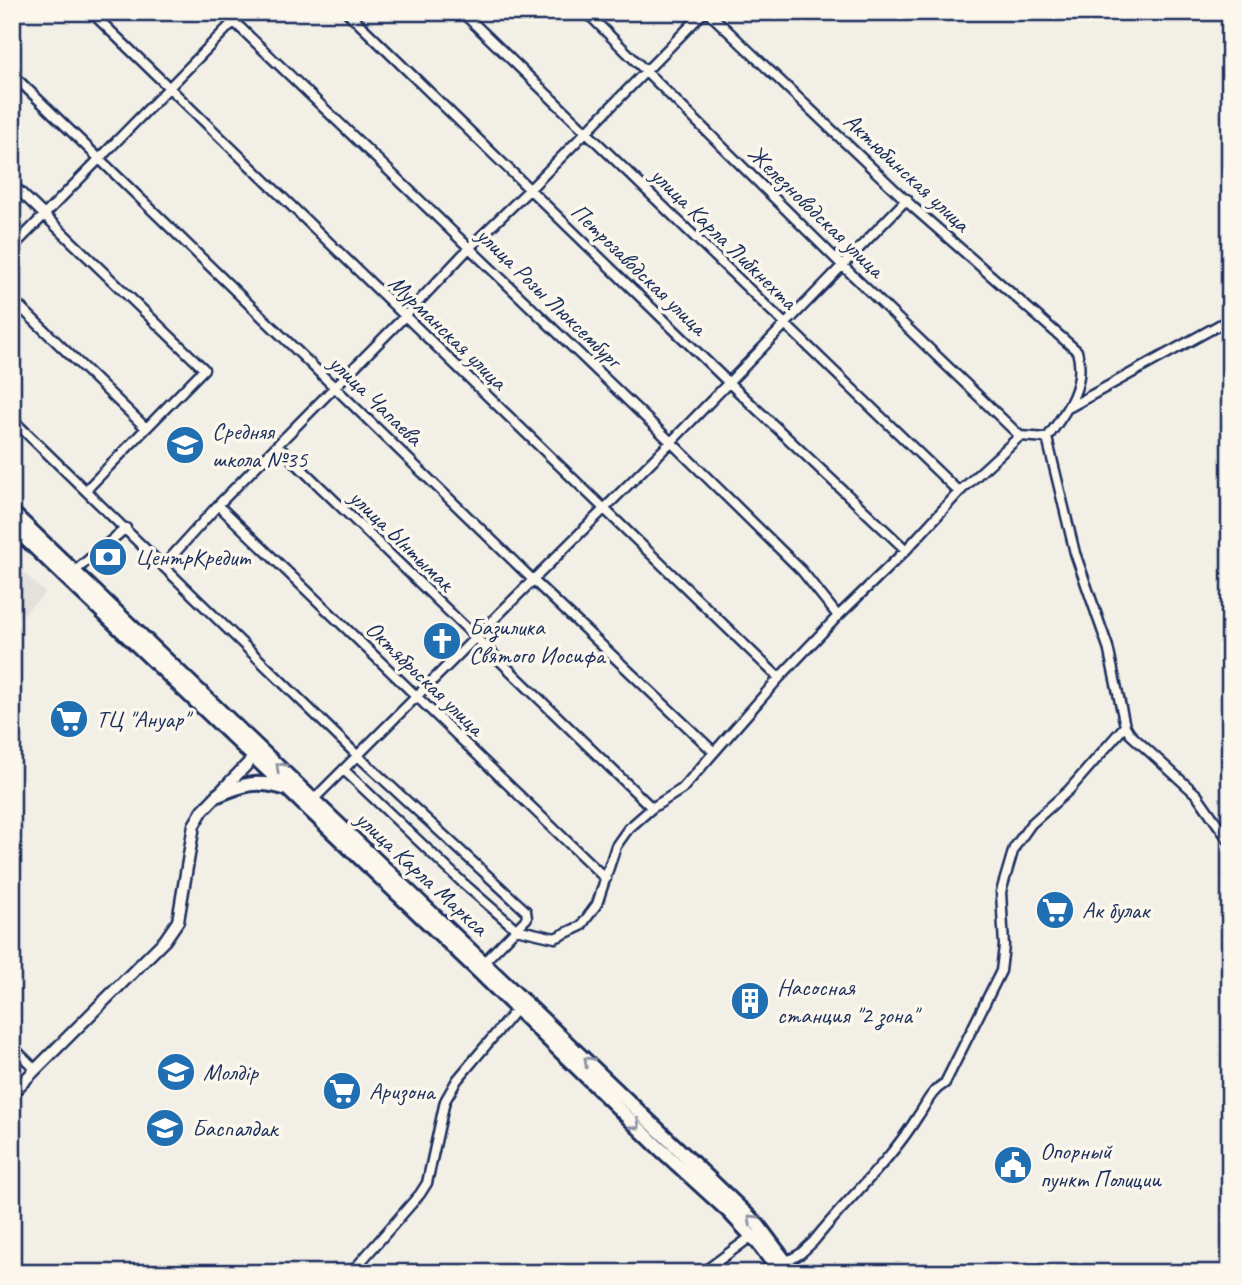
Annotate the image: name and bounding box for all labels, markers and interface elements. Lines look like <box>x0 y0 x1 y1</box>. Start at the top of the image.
street label: Актюбинская улица <box>838 106 978 239</box>
street label: Железноводская улица <box>741 138 892 285</box>
street label: улица Карла Либкнехта <box>643 159 805 317</box>
street label: Петрозаводская улица <box>565 196 715 343</box>
street label: улица Розы Люксембург <box>469 219 630 376</box>
street label: Мурманская улица <box>382 268 515 397</box>
street label: улица Чапаева <box>321 346 430 453</box>
place label: Средняя школа №35 <box>212 416 309 474</box>
school or university icon: Средняя школа №35 <box>164 424 206 466</box>
street label: улица Ынтымак <box>342 481 462 599</box>
bank icon: ЦентрКредит <box>87 536 129 578</box>
place label: ЦентрКредит <box>135 542 251 572</box>
place label: Базилика Святого Иосифа <box>469 612 607 670</box>
street label: Октябрьская улица <box>359 614 492 744</box>
church icon: Базилика Святого Иосифа <box>421 620 463 662</box>
supermarket icon: ТЦ "Ануар" <box>48 698 90 740</box>
place label: ТЦ "Ануар" <box>96 704 194 734</box>
one-way arrow <box>275 762 288 775</box>
street label: улица Карла Маркса <box>348 803 496 943</box>
supermarket icon: Ак булак <box>1034 889 1076 931</box>
place label: Ак булак <box>1082 895 1151 925</box>
place label: Насосная станция "2 зона" <box>777 972 923 1031</box>
building icon: Насосная станция "2 зона" <box>729 980 771 1022</box>
school or university icon: Молдiр <box>155 1051 197 1093</box>
place label: Молдiр <box>203 1057 259 1087</box>
one-way arrow <box>584 1057 597 1070</box>
supermarket icon: Аризона <box>321 1070 363 1112</box>
place label: Аризона <box>369 1076 437 1106</box>
school or university icon: Баспалдак <box>144 1107 186 1149</box>
place label: Баспалдак <box>192 1113 280 1143</box>
one-way arrow <box>628 1117 641 1130</box>
place label: Опорный пункт Полиции <box>1040 1136 1162 1194</box>
public building icon: Опорный пункт Полиции <box>992 1144 1034 1186</box>
one-way arrow <box>747 1215 760 1228</box>

